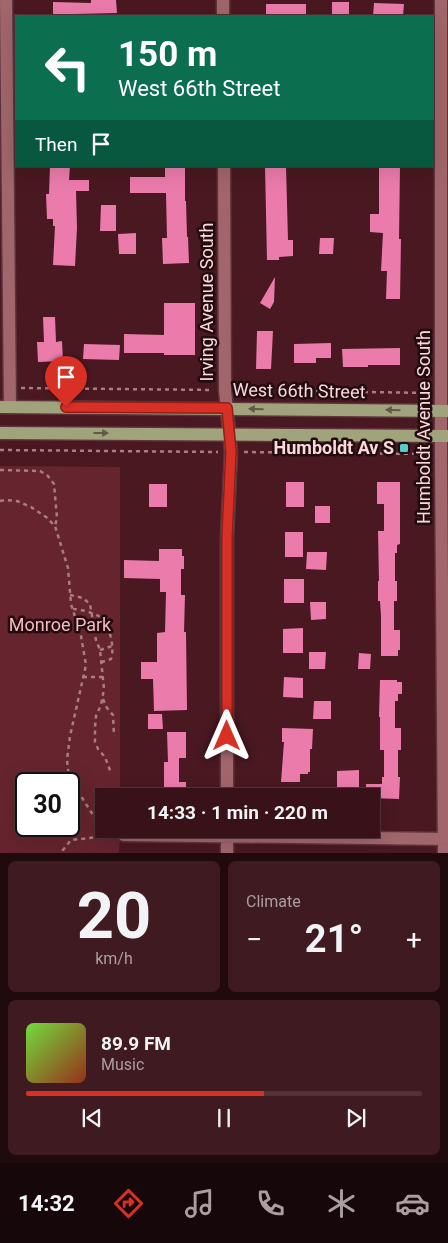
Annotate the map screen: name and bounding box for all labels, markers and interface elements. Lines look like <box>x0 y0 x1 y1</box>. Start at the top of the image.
text: 150 m <box>118 34 217 75</box>
icon: left <box>35 35 100 100</box>
text: West 66th Street <box>118 76 280 101</box>
icon: arrive <box>87 130 115 158</box>
text: Then <box>35 133 77 156</box>
street label: Irving Avenue South <box>196 223 217 381</box>
street label: Humboldt Avenue South <box>413 330 434 524</box>
pin <box>45 356 87 407</box>
icon: arrive <box>52 363 80 391</box>
street label: West 66th Street <box>232 379 366 402</box>
one-way arrow <box>248 404 264 412</box>
one-way arrow <box>384 406 400 414</box>
one-way arrow <box>93 429 109 437</box>
place label: Humboldt Av S <box>274 437 394 458</box>
marker: Humboldt Av S <box>398 442 410 454</box>
park label: Monroe Park <box>9 614 112 635</box>
position arrow <box>200 709 252 761</box>
speed limit sign: 30 <box>15 772 80 837</box>
text: 14:33 · 1 min · 220 m <box>147 801 328 824</box>
text: 20 <box>77 878 151 954</box>
text: Climate <box>246 892 301 911</box>
text: 21° <box>305 917 363 961</box>
text: − <box>246 923 262 956</box>
text: + <box>406 923 422 956</box>
text: km/h <box>95 949 133 968</box>
text: 89.9 FM <box>101 1032 171 1055</box>
text: Music <box>101 1055 144 1074</box>
icon: previous <box>78 1104 106 1132</box>
icon: pause <box>210 1104 238 1132</box>
icon: next <box>342 1104 370 1132</box>
icon: directions <box>111 1186 146 1221</box>
icon: music <box>182 1186 217 1221</box>
icon: phone <box>253 1186 288 1221</box>
icon: climate <box>324 1186 359 1221</box>
icon: car <box>395 1186 430 1221</box>
text: 14:32 <box>18 1191 75 1216</box>

